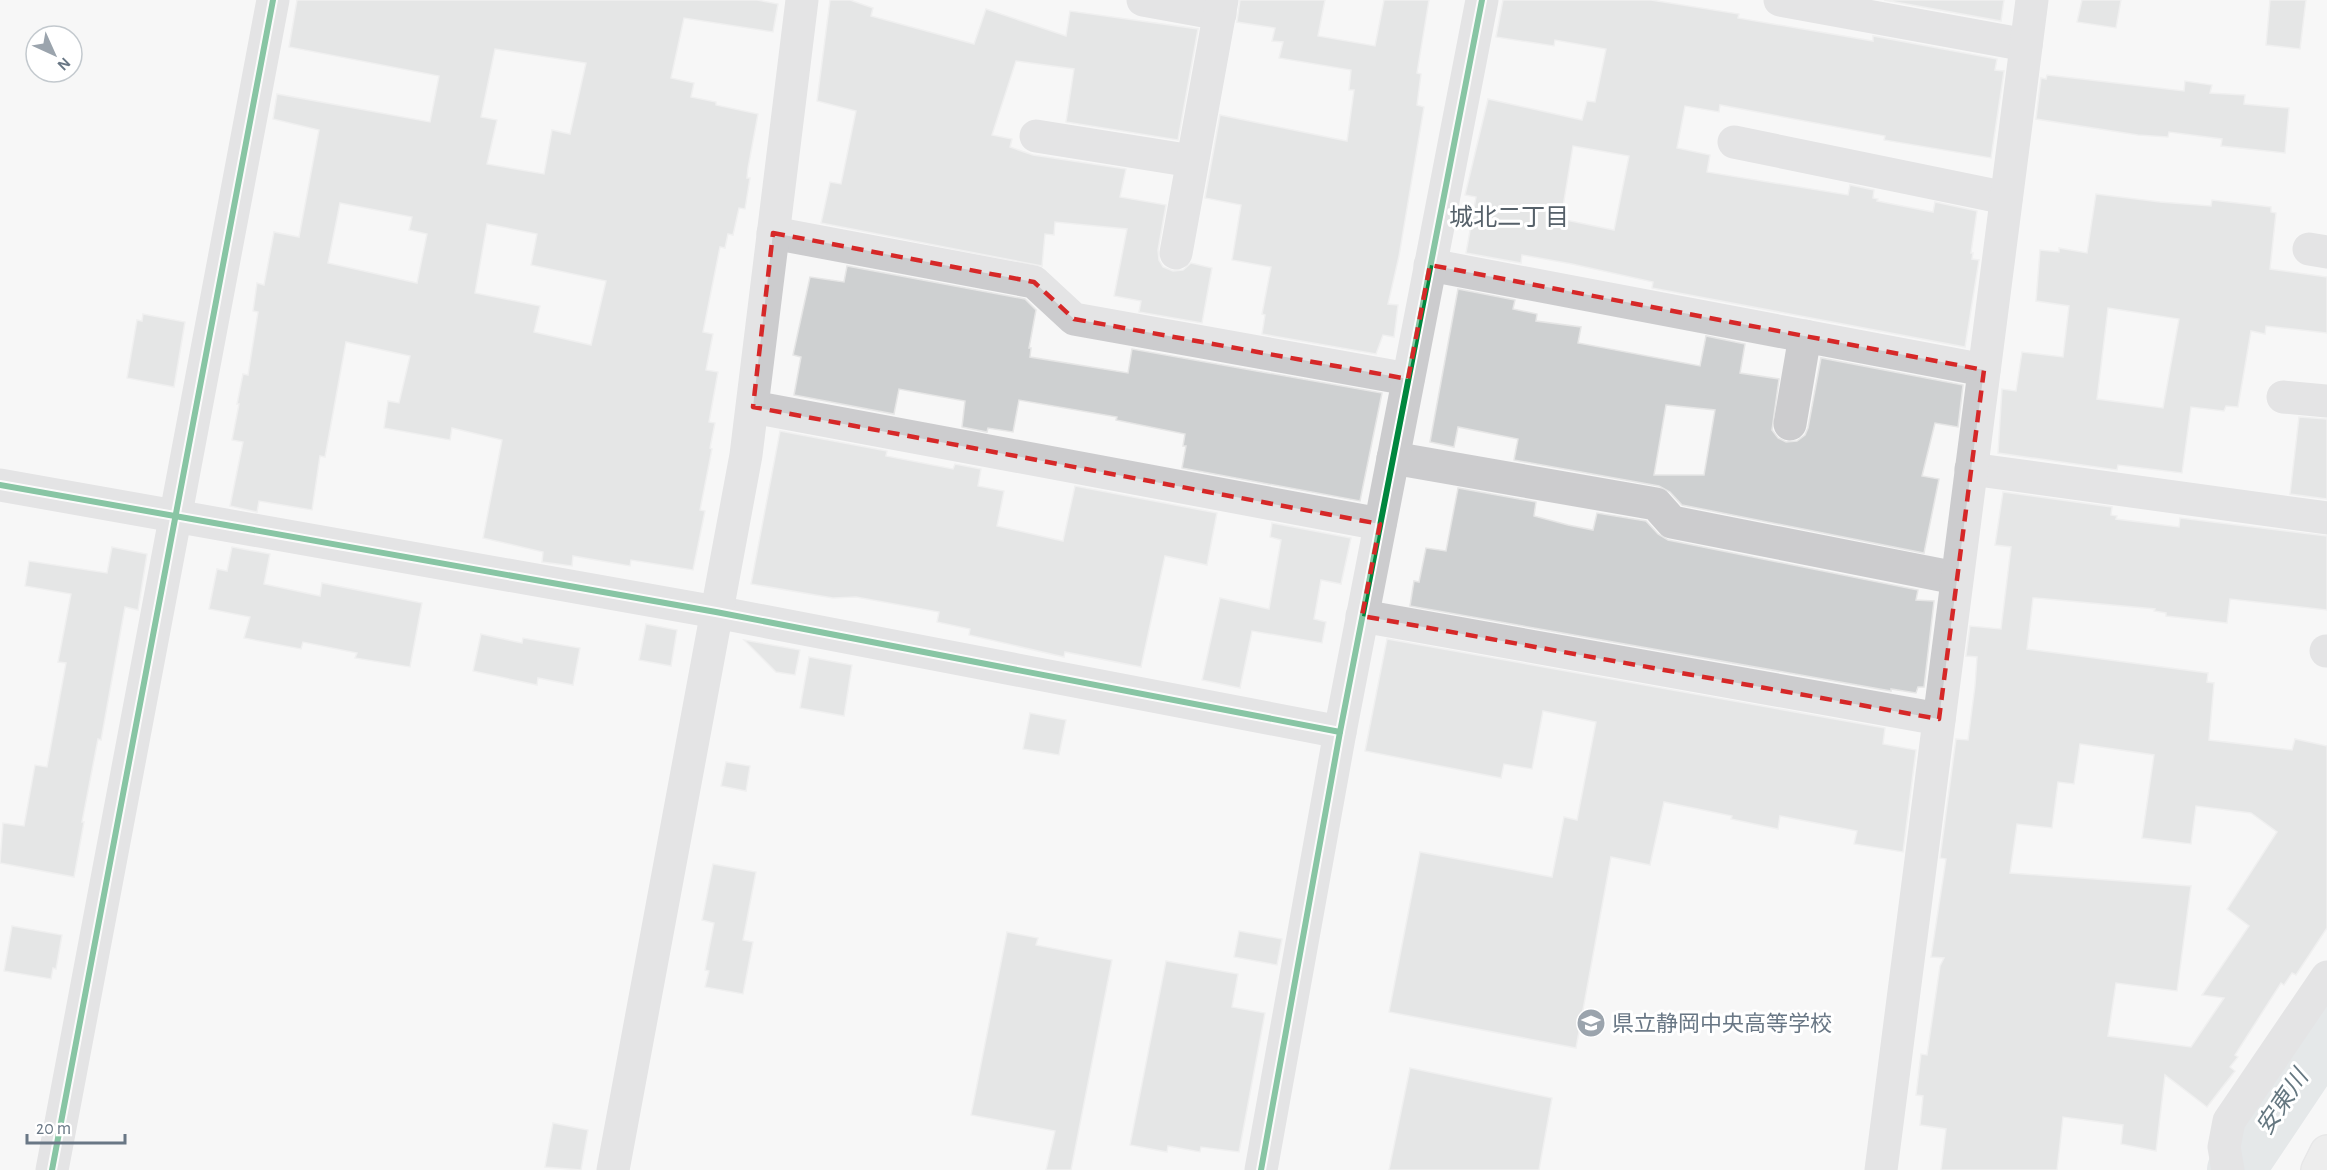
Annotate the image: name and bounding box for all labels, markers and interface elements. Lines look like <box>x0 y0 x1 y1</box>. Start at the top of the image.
north arrow <box>24 24 84 84</box>
text: N <box>54 54 73 73</box>
district label: 城北二丁目 <box>1449 204 1569 230</box>
school or university icon: 県立静岡中央高等学校 <box>1575 1007 1607 1039</box>
place label: 県立静岡中央高等学校 <box>1612 1012 1832 1035</box>
water label: 安東川 <box>2251 1062 2315 1139</box>
scale bar <box>27 1107 124 1145</box>
text: 20 m <box>36 1120 71 1138</box>

